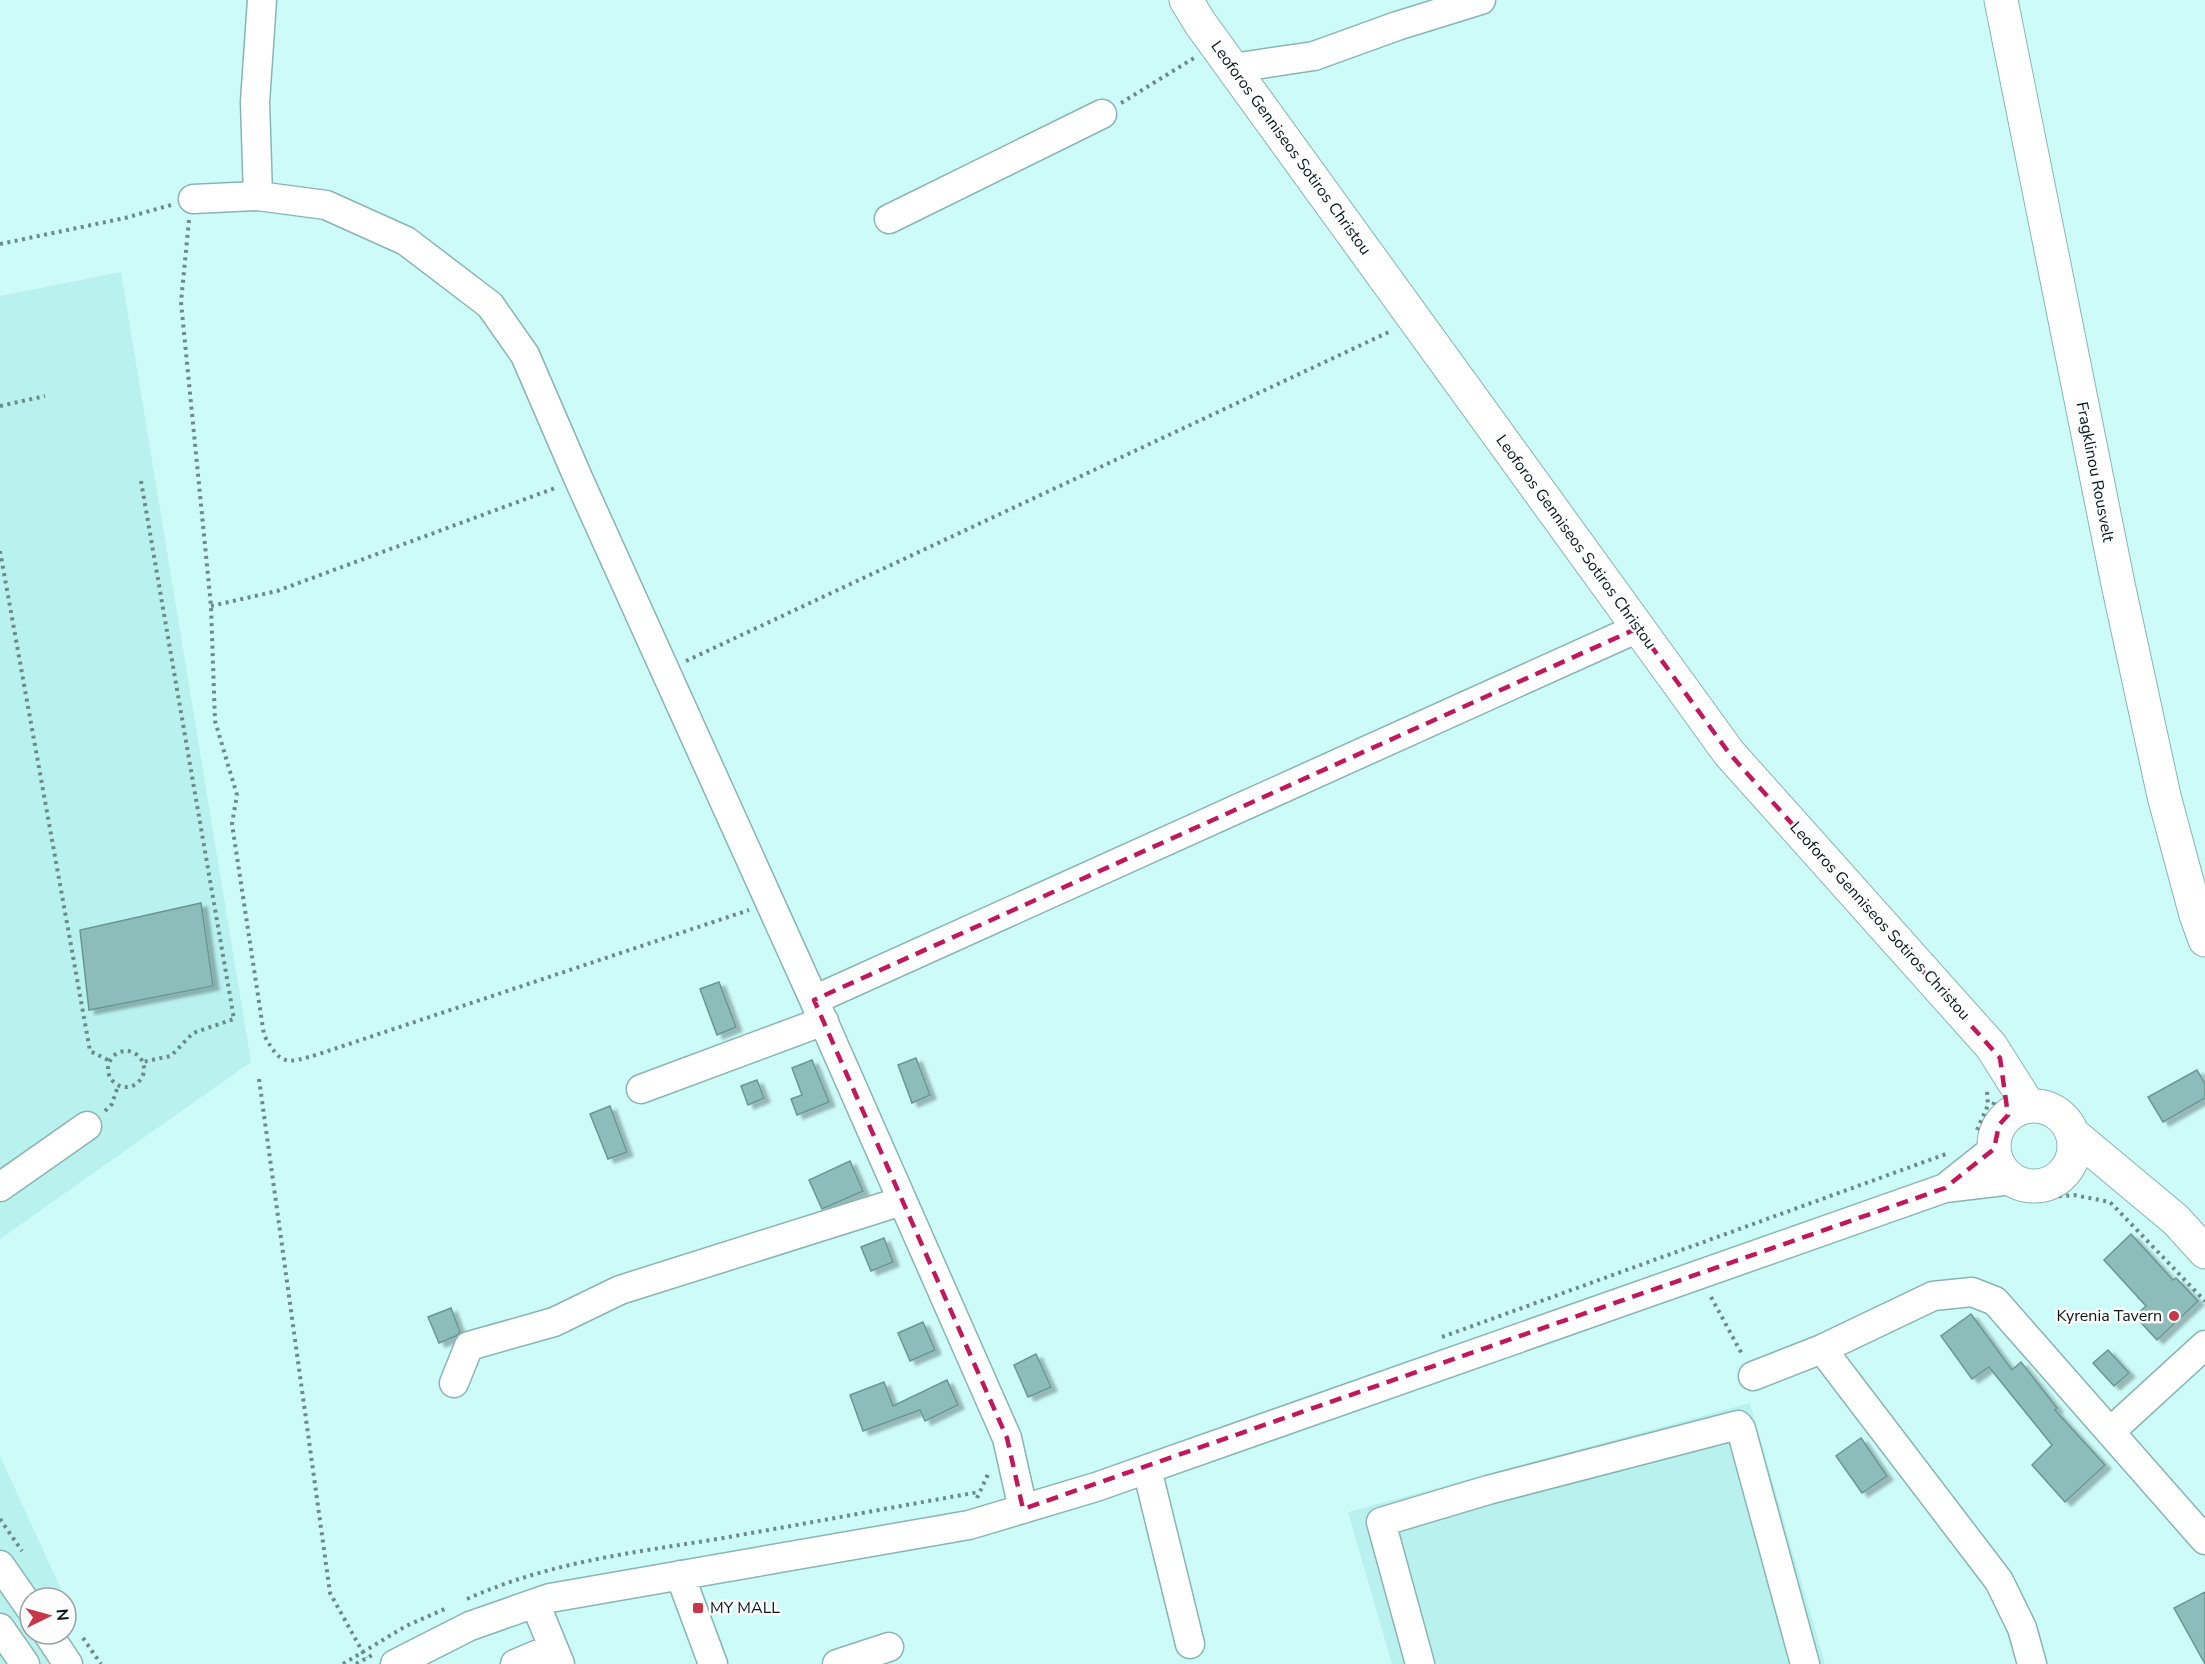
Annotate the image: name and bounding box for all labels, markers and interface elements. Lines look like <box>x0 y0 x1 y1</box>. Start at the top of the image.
street label: Leoforos Genniseos Sotiros Christou <box>1206 36 1376 260</box>
street label: Fragklinou Rousvelt <box>2071 400 2119 544</box>
street label: Leoforos Genniseos Sotiros Christou <box>1491 430 1661 654</box>
street label: Leoforos Genniseos Sotiros Christou <box>1785 817 1975 1025</box>
place label: Kyrenia Tavern <box>2056 1305 2162 1327</box>
marker: Kyrenia Tavern <box>2167 1309 2181 1323</box>
north arrow <box>18 1586 78 1646</box>
place label: MY MALL <box>710 1597 780 1619</box>
marker: MY MALL <box>691 1601 705 1615</box>
text: N <box>50 1608 73 1622</box>

